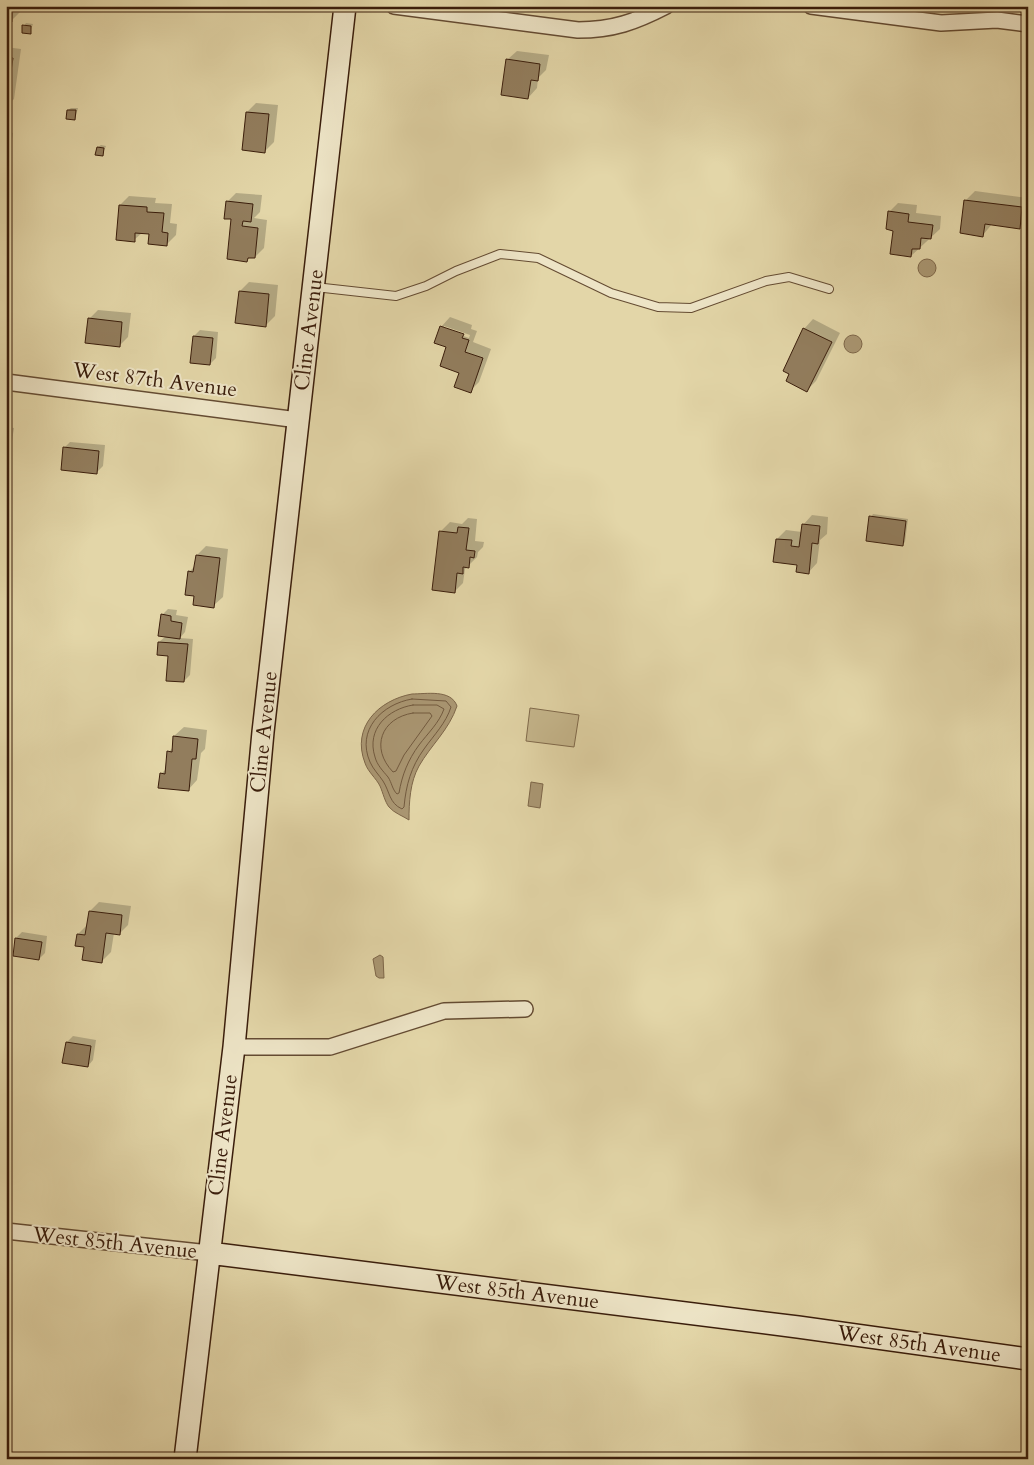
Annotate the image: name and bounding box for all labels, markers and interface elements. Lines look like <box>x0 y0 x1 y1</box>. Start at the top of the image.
street label: Cline Avenue <box>287 267 331 393</box>
street label: West 87th Avenue <box>70 355 239 404</box>
street label: Cline Avenue <box>243 670 285 794</box>
street label: Cline Avenue <box>201 1072 245 1198</box>
street label: West 85th Avenue <box>30 1220 199 1266</box>
street label: West 85th Avenue <box>432 1267 601 1316</box>
street label: West 85th Avenue <box>834 1318 1003 1370</box>

